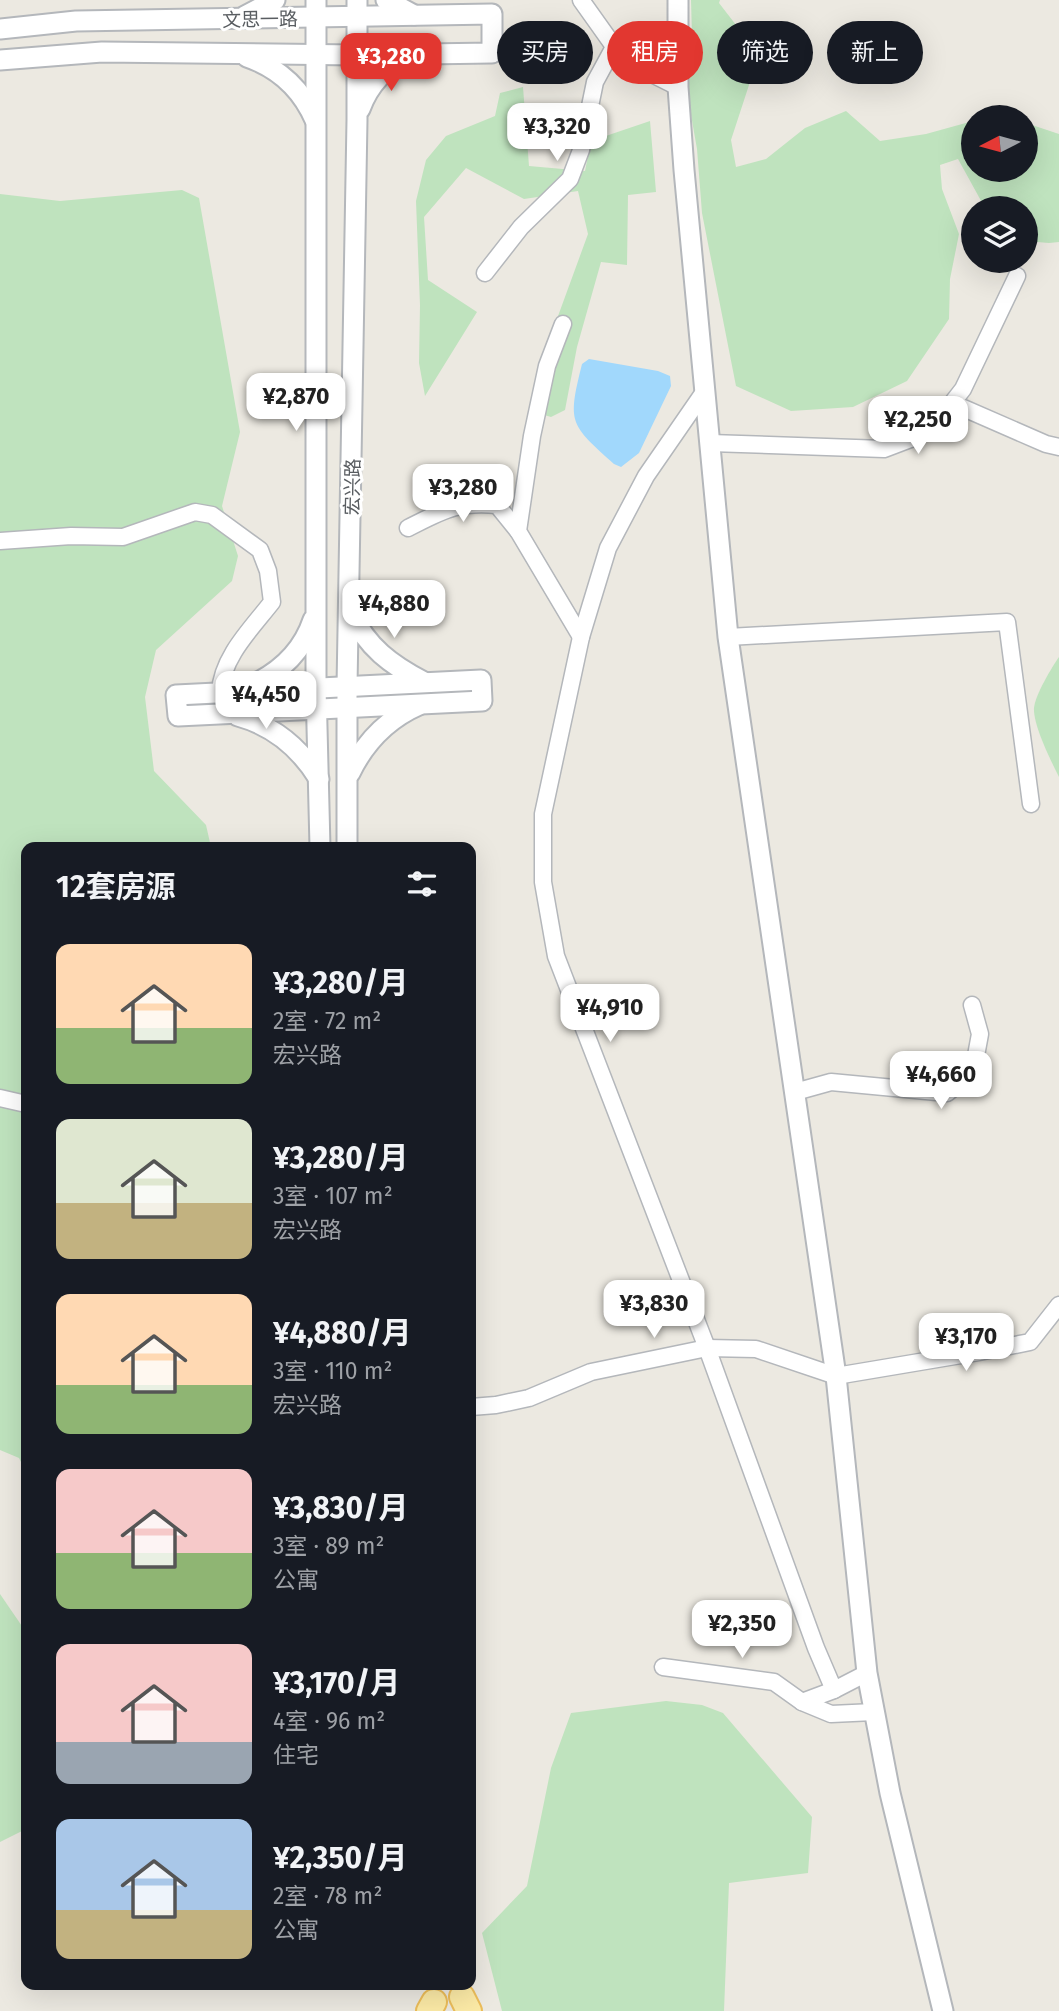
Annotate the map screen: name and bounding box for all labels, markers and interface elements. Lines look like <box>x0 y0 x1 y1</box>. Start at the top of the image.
street label: 文思一路 <box>222 7 298 32</box>
chip: 买房 <box>497 21 593 84</box>
chip: 租房 <box>607 21 703 84</box>
chip: 筛选 <box>717 21 813 84</box>
chip: 新上 <box>827 21 923 84</box>
pin: ¥3,280 <box>334 34 448 93</box>
text: ¥3,280 <box>357 42 425 70</box>
pin: ¥3,320 <box>500 104 614 163</box>
north arrow <box>961 105 1038 182</box>
map controls <box>961 105 1038 273</box>
text: ¥3,320 <box>523 112 591 140</box>
button: layers <box>961 196 1038 273</box>
pin: ¥2,870 <box>239 374 353 433</box>
text: ¥2,870 <box>262 382 330 410</box>
pin: ¥2,250 <box>861 396 975 456</box>
text: ¥2,250 <box>884 405 952 433</box>
street label: 宏兴路 <box>341 458 364 516</box>
pin: ¥3,280 <box>406 464 520 524</box>
text: ¥3,280 <box>429 473 497 501</box>
pin: ¥4,880 <box>337 580 451 640</box>
text: ¥4,880 <box>358 589 430 617</box>
pin: ¥4,450 <box>209 672 323 731</box>
text: ¥4,450 <box>231 680 301 708</box>
icon: filters <box>403 865 441 903</box>
text: 12套房源 <box>56 869 175 905</box>
text: ¥3,280/月 <box>273 965 408 1001</box>
icon: home <box>112 972 196 1056</box>
pin: ¥4,910 <box>553 984 667 1044</box>
text: ¥4,910 <box>576 993 644 1021</box>
text: 2室 · 72 m² <box>273 1007 381 1035</box>
text: 宏兴路 <box>273 1041 342 1069</box>
pin: ¥4,660 <box>884 1052 998 1111</box>
text: ¥4,660 <box>906 1060 976 1088</box>
text: ¥3,280/月 <box>273 1140 408 1176</box>
icon: home <box>112 1147 196 1231</box>
text: 3室 · 107 m² <box>273 1182 393 1210</box>
text: 宏兴路 <box>273 1216 342 1244</box>
pin: ¥3,830 <box>597 1280 711 1340</box>
text: ¥3,830 <box>620 1289 688 1317</box>
pin: ¥3,170 <box>909 1314 1023 1373</box>
text: ¥4,880/月 <box>273 1315 412 1351</box>
icon: home <box>112 1322 196 1406</box>
text: ¥3,170 <box>935 1322 997 1350</box>
text: 3室 · 110 m² <box>273 1357 393 1385</box>
text: 宏兴路 <box>273 1391 342 1419</box>
text: ¥3,830/月 <box>273 1490 409 1526</box>
icon: home <box>112 1497 196 1581</box>
text: 3室 · 89 m² <box>273 1532 384 1560</box>
text: 公寓 <box>273 1566 319 1594</box>
pin: ¥2,350 <box>685 1600 799 1660</box>
text: ¥2,350 <box>708 1609 776 1637</box>
text: ¥3,170/月 <box>273 1665 400 1701</box>
icon: home <box>112 1672 196 1756</box>
text: 4室 · 96 m² <box>273 1707 385 1735</box>
text: 住宅 <box>273 1741 319 1769</box>
text: ¥2,350/月 <box>273 1840 408 1876</box>
icon: home <box>112 1847 196 1931</box>
text: 2室 · 78 m² <box>273 1882 382 1910</box>
text: 公寓 <box>273 1916 319 1944</box>

